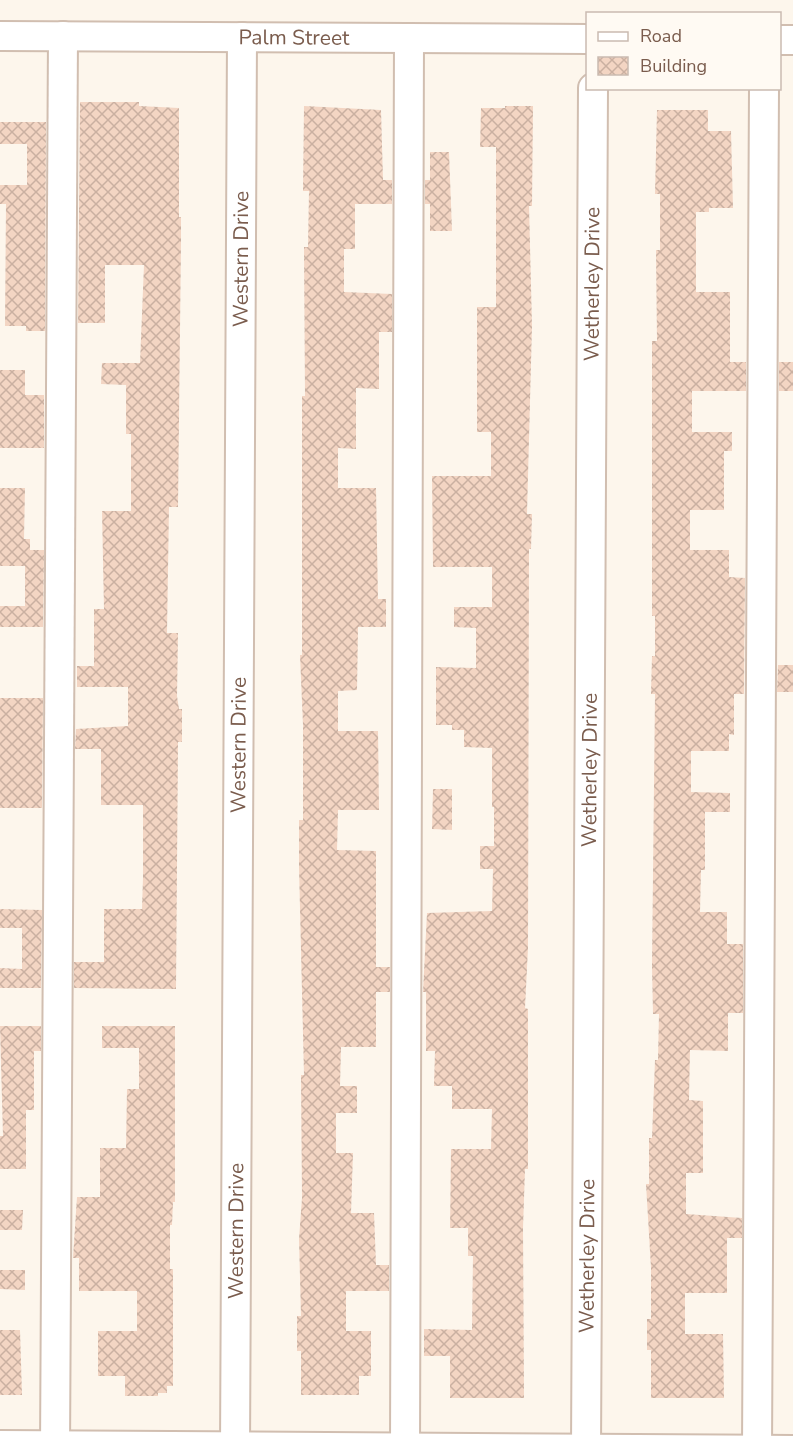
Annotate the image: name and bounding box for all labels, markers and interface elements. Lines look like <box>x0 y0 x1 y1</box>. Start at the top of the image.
legend <box>586 12 781 90</box>
street label: Palm Street <box>238 23 350 52</box>
text: Road <box>640 24 682 48</box>
text: Building <box>640 54 707 78</box>
street label: Western Drive <box>227 191 255 327</box>
street label: Wetherley Drive <box>578 207 606 361</box>
street label: Western Drive <box>224 677 253 813</box>
street label: Wetherley Drive <box>575 693 604 847</box>
street label: Western Drive <box>222 1163 250 1299</box>
street label: Wetherley Drive <box>573 1179 601 1333</box>

